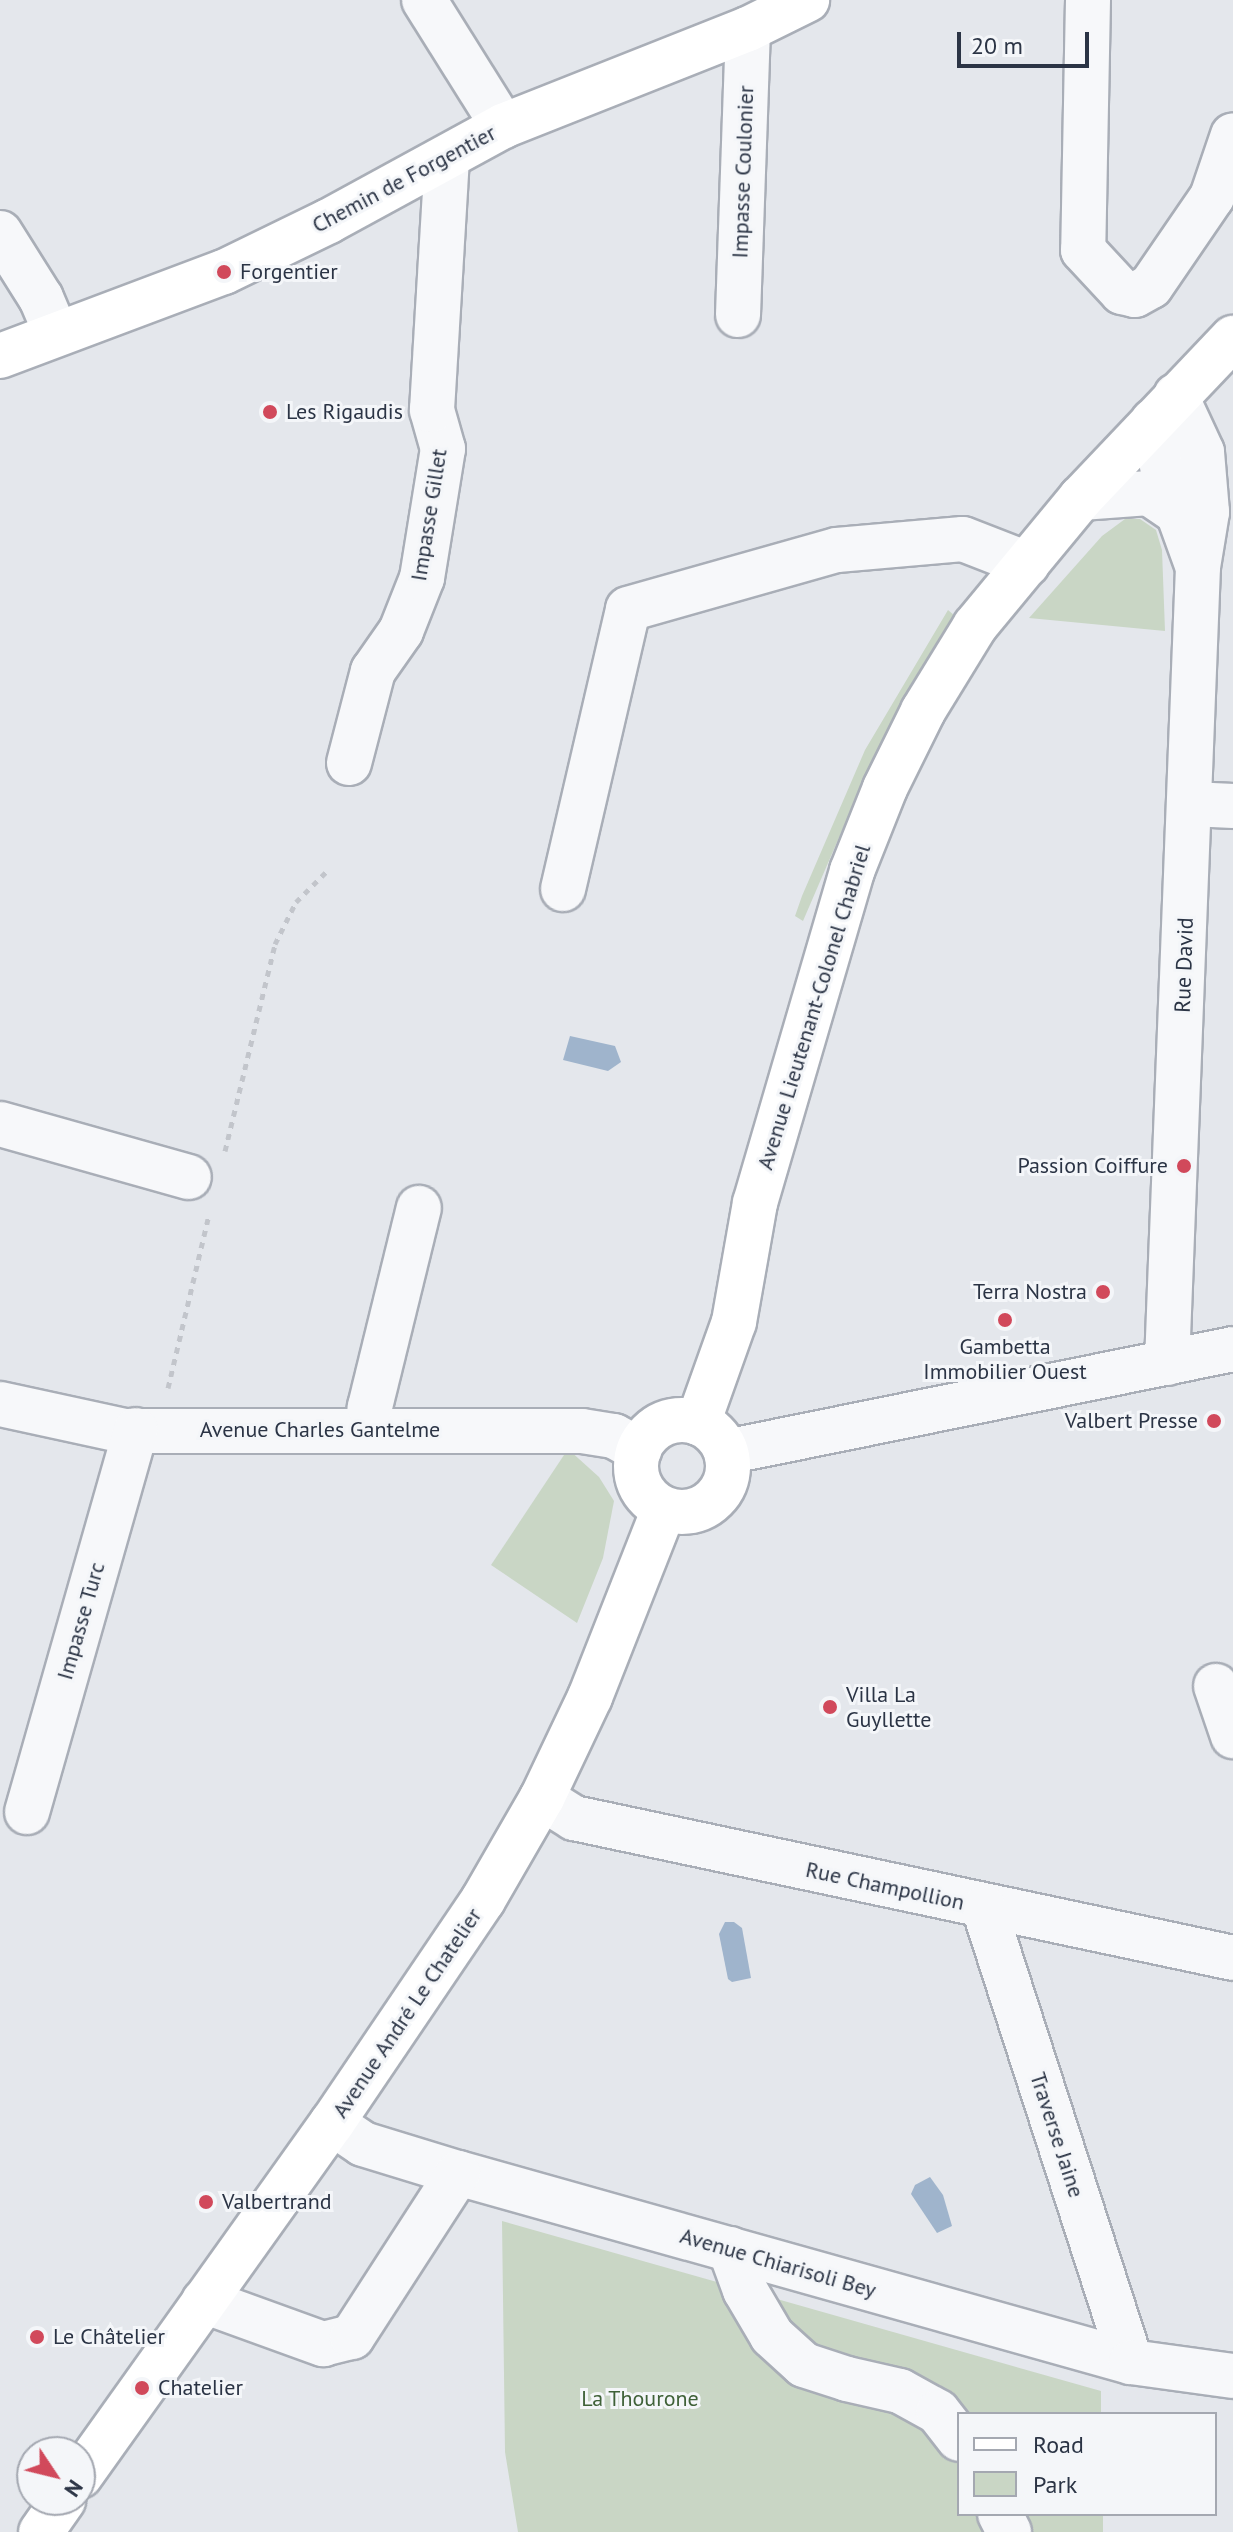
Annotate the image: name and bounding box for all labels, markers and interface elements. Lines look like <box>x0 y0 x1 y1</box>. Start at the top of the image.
scale bar <box>961 16 1093 66</box>
text: 20 m <box>971 30 1023 61</box>
street label: Impasse Coulonier <box>727 85 759 259</box>
street label: Chemin de Forgentier <box>308 119 500 239</box>
place label: Forgentier <box>240 259 338 285</box>
marker: Forgentier <box>215 263 233 281</box>
place label: Les Rigaudis <box>286 399 403 425</box>
marker: Les Rigaudis <box>261 403 279 421</box>
street label: Impasse Gillet <box>406 447 452 583</box>
street label: Avenue Lieutenant-Colonel Chabriel <box>752 841 876 1173</box>
street label: Rue David <box>1169 917 1199 1013</box>
place label: Passion Coiffure <box>1017 1153 1168 1179</box>
marker: Passion Coiffure <box>1175 1157 1193 1175</box>
place label: Terra Nostra <box>973 1279 1087 1305</box>
marker: Terra Nostra <box>1094 1283 1112 1301</box>
marker: Gambetta Immobilier Ouest <box>996 1311 1014 1329</box>
place label: Gambetta Immobilier Ouest <box>923 1333 1087 1384</box>
place label: Valbert Presse <box>1065 1408 1198 1434</box>
marker: Valbert Presse <box>1205 1412 1223 1430</box>
street label: Avenue Charles Gantelme <box>200 1417 440 1443</box>
street label: Impasse Turc <box>52 1559 110 1683</box>
place label: Villa La Guyllette <box>846 1681 931 1732</box>
marker: Villa La Guyllette <box>821 1698 839 1716</box>
street label: Rue Champollion <box>803 1856 967 1916</box>
street label: Avenue André Le Chatelier <box>327 1903 487 2123</box>
street label: Traverse Jaine <box>1024 2069 1090 2201</box>
place label: Valbertrand <box>222 2189 332 2215</box>
marker: Valbertrand <box>197 2193 215 2211</box>
street label: Avenue Chiarisoli Bey <box>677 2222 879 2304</box>
place label: Le Châtelier <box>53 2324 165 2350</box>
marker: Le Châtelier <box>28 2328 46 2346</box>
place label: Chatelier <box>158 2375 243 2401</box>
marker: Chatelier <box>133 2379 151 2397</box>
park label: La Thourone <box>581 2386 699 2412</box>
legend <box>957 2412 1217 2516</box>
text: Road <box>1033 2429 1084 2460</box>
north arrow <box>16 2436 96 2516</box>
text: Park <box>1033 2469 1077 2500</box>
text: N <box>58 2475 90 2503</box>

